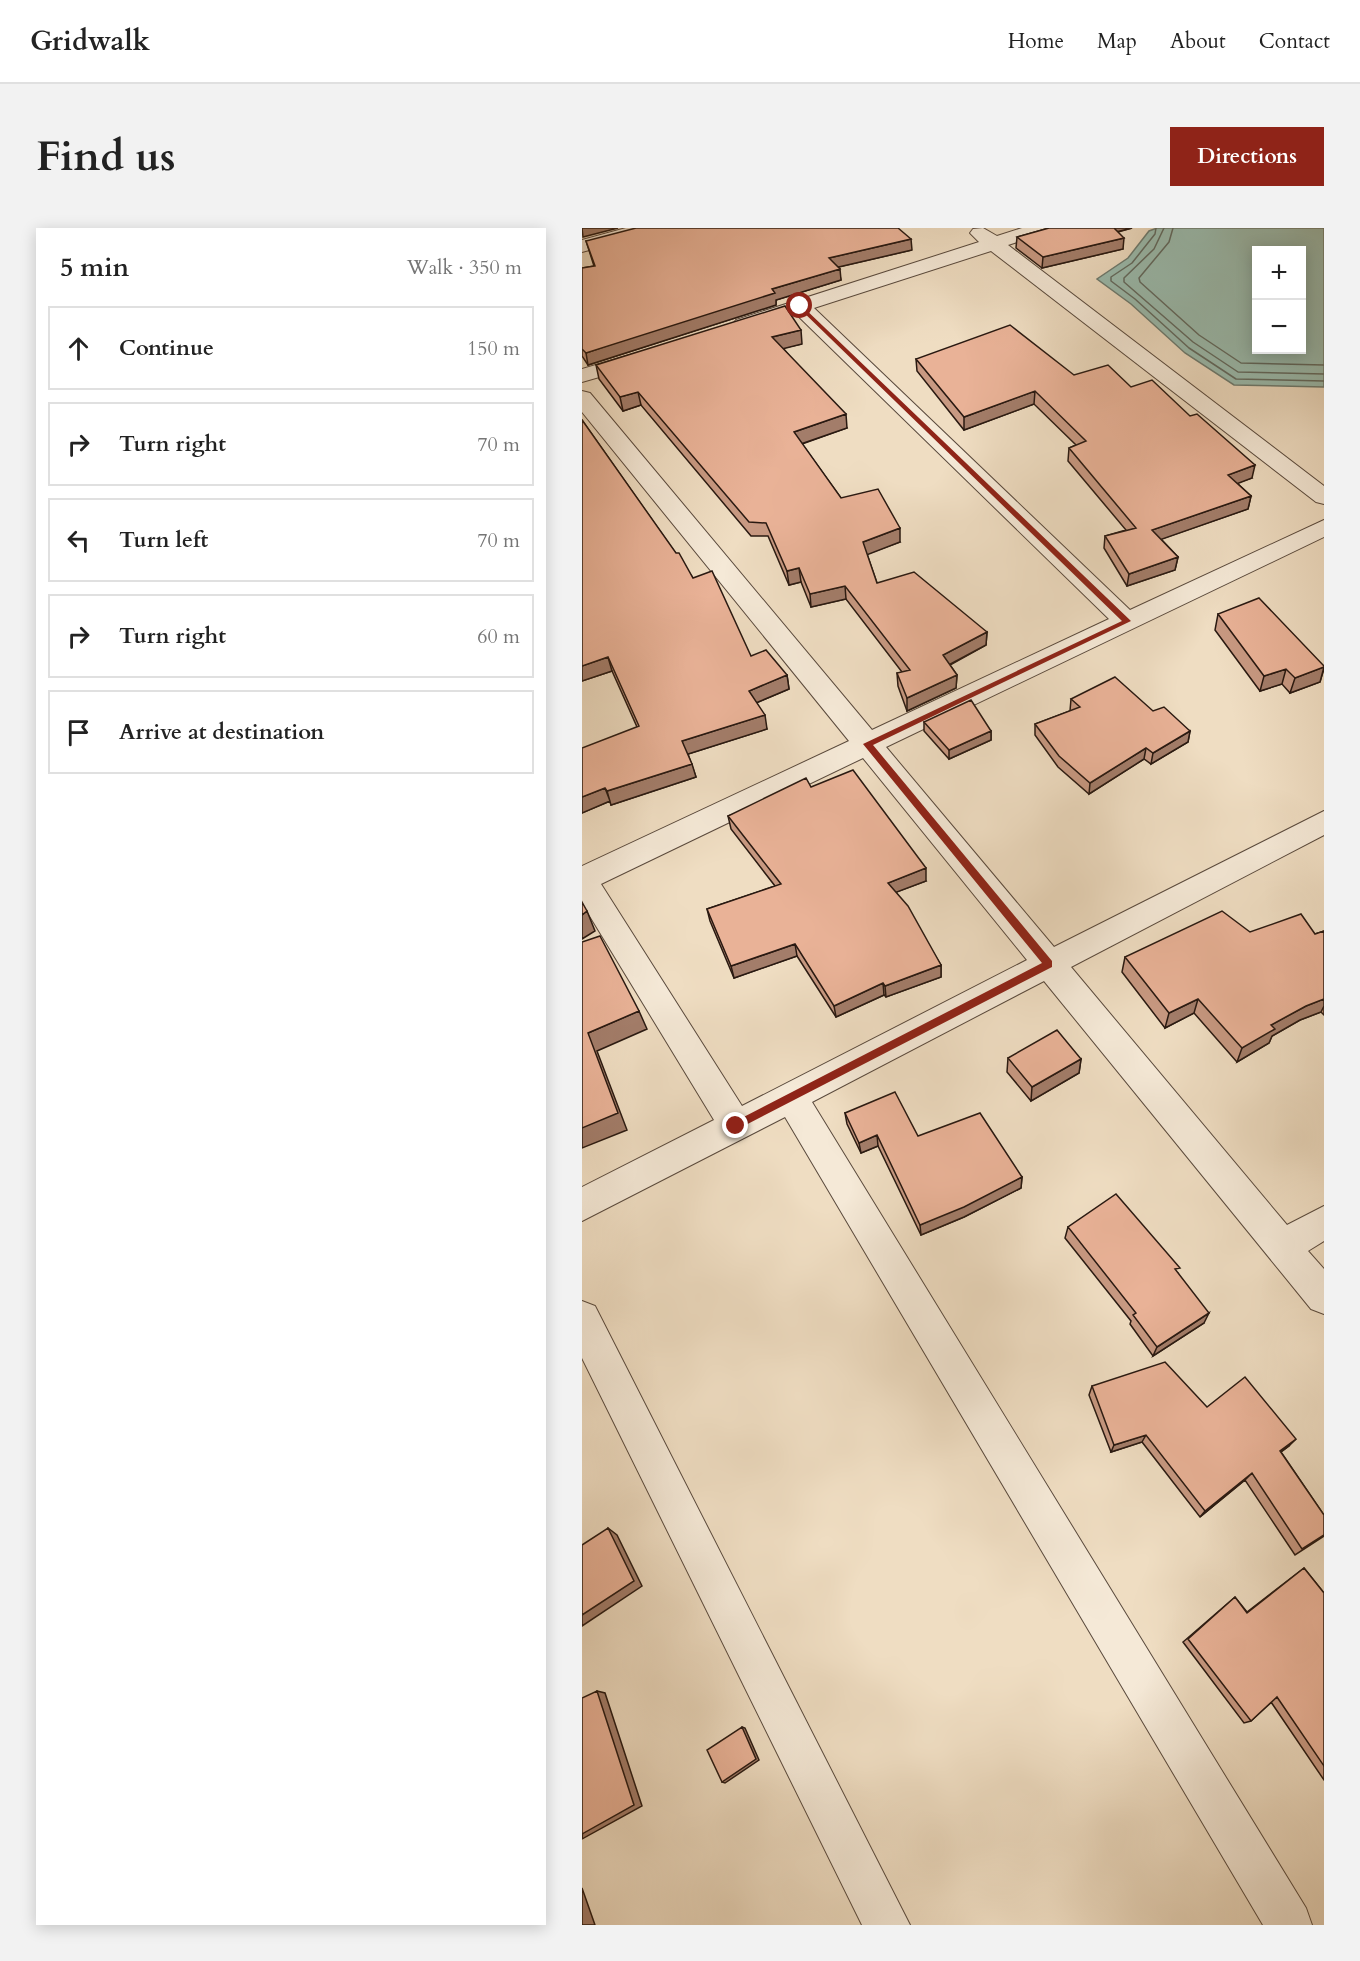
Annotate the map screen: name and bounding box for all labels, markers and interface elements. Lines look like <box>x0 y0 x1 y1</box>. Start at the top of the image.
text: Gridwalk <box>30 22 150 60</box>
text: Home <box>1008 27 1064 56</box>
text: Map <box>1097 27 1137 56</box>
text: About <box>1170 27 1226 56</box>
text: Contact <box>1259 27 1330 56</box>
button: Directions <box>1170 127 1324 186</box>
text: Find us <box>36 128 176 185</box>
map controls <box>1252 246 1306 354</box>
button: + <box>1252 246 1306 300</box>
text: 5 min <box>60 250 129 285</box>
text: Walk · 350 m <box>407 254 522 281</box>
route start <box>786 292 812 318</box>
button: − <box>1252 300 1306 354</box>
icon: ahead <box>62 332 95 365</box>
text: Continue <box>119 333 214 363</box>
text: 150 m <box>467 335 520 362</box>
icon: right <box>62 428 95 461</box>
text: Turn right <box>119 429 226 459</box>
text: 70 m <box>477 431 520 458</box>
icon: left <box>62 524 95 557</box>
text: Turn left <box>119 525 208 555</box>
text: 70 m <box>477 527 520 554</box>
icon: right <box>62 620 95 653</box>
text: Turn right <box>119 621 226 651</box>
text: 60 m <box>477 623 520 650</box>
icon: arrive <box>62 716 95 749</box>
text: Arrive at destination <box>119 717 324 747</box>
route end <box>722 1112 748 1138</box>

